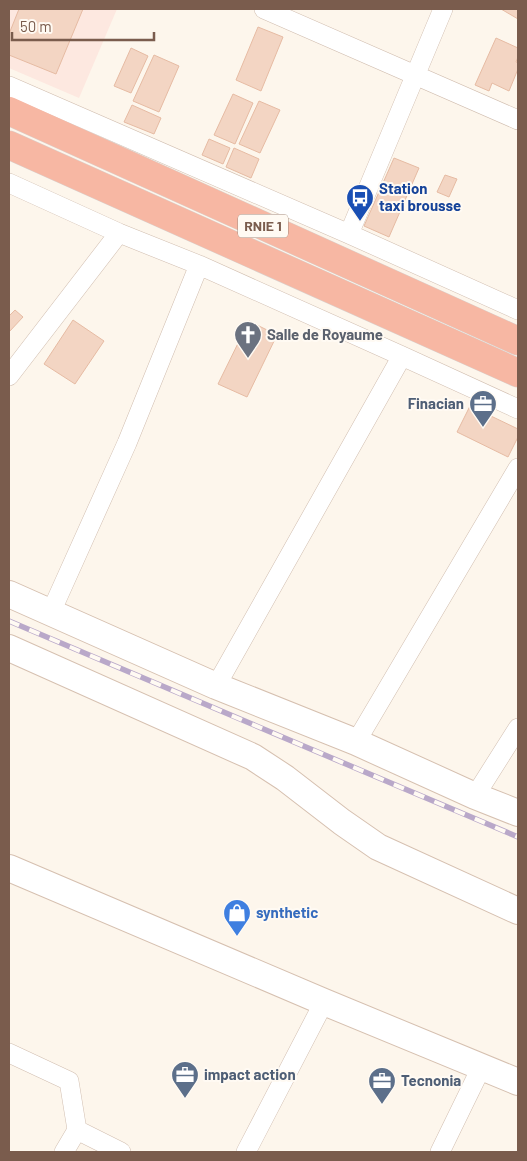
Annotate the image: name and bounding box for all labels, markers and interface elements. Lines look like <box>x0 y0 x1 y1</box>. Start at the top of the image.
scale bar <box>12 10 155 42</box>
text: 50 m <box>20 17 52 35</box>
place label: Station taxi brousse <box>379 179 461 214</box>
bus stop icon: Station taxi brousse <box>345 183 375 222</box>
road number: RNIE 1 <box>238 215 288 238</box>
church icon: Salle de Royaume <box>233 320 263 359</box>
place label: Salle de Royaume <box>267 325 383 343</box>
office icon: Finacian <box>468 389 498 428</box>
place label: Finacian <box>408 394 464 412</box>
shop icon: synthetic <box>222 898 252 937</box>
place label: synthetic <box>256 903 318 921</box>
office icon: impact action <box>170 1060 200 1099</box>
place label: impact action <box>204 1065 296 1083</box>
office icon: Tecnonia <box>367 1066 397 1105</box>
place label: Tecnonia <box>401 1071 461 1089</box>

